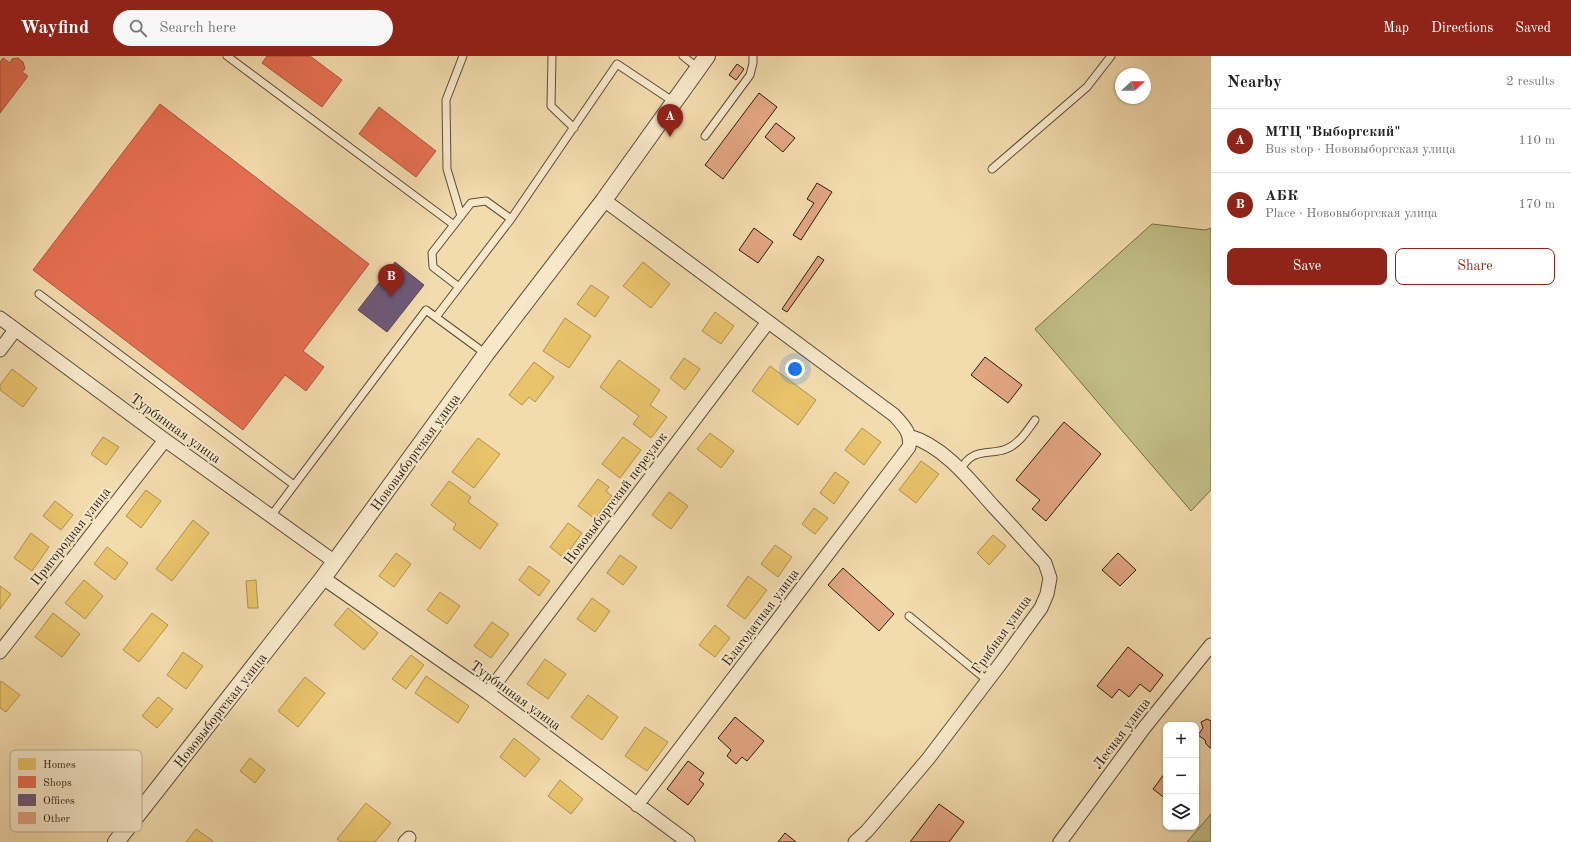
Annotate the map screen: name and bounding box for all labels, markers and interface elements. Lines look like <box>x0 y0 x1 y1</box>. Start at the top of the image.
search box <box>113 10 393 46</box>
icon: search <box>127 17 149 39</box>
text: Wayfind <box>20 19 89 38</box>
text: Search here <box>159 21 236 36</box>
text: Map <box>1383 21 1409 35</box>
text: Directions <box>1431 21 1493 35</box>
text: Saved <box>1515 21 1551 35</box>
north arrow <box>1115 68 1151 104</box>
text: Nearby <box>1227 74 1282 91</box>
text: 2 results <box>1506 75 1555 88</box>
pin: A <box>657 104 683 137</box>
text: МТЦ "Выборгский" <box>1265 125 1400 140</box>
text: A <box>1235 134 1245 147</box>
text: 110 m <box>1518 134 1555 147</box>
text: Bus stop · Нововыборгская улица <box>1265 143 1456 156</box>
text: АБК <box>1265 189 1298 204</box>
text: B <box>1235 198 1245 211</box>
text: 170 m <box>1518 198 1555 211</box>
text: Place · Нововыборгская улица <box>1265 207 1437 220</box>
button: Save <box>1227 248 1387 285</box>
button: Share <box>1395 248 1555 285</box>
pin: B <box>378 264 404 297</box>
your location <box>785 359 805 379</box>
street label: Турбинная улица <box>127 391 223 466</box>
street label: Нововыборгская улица <box>369 391 463 514</box>
street label: Нововыборгский переулок <box>562 430 670 567</box>
street label: Пригородная улица <box>28 485 113 588</box>
street label: Благодатная улица <box>720 566 802 669</box>
street label: Грибная улица <box>970 593 1034 676</box>
street label: Нововыборгская улица <box>172 651 270 771</box>
street label: Турбинная улица <box>467 658 563 733</box>
street label: Лесная улица <box>1091 695 1153 772</box>
map controls <box>1163 722 1199 830</box>
button: + <box>1163 722 1199 758</box>
legend <box>10 750 142 832</box>
button: − <box>1163 758 1199 794</box>
text: Homes <box>43 760 76 771</box>
text: Shops <box>43 778 72 789</box>
button: layers <box>1163 794 1199 830</box>
text: Offices <box>43 796 75 807</box>
text: Other <box>43 814 71 825</box>

